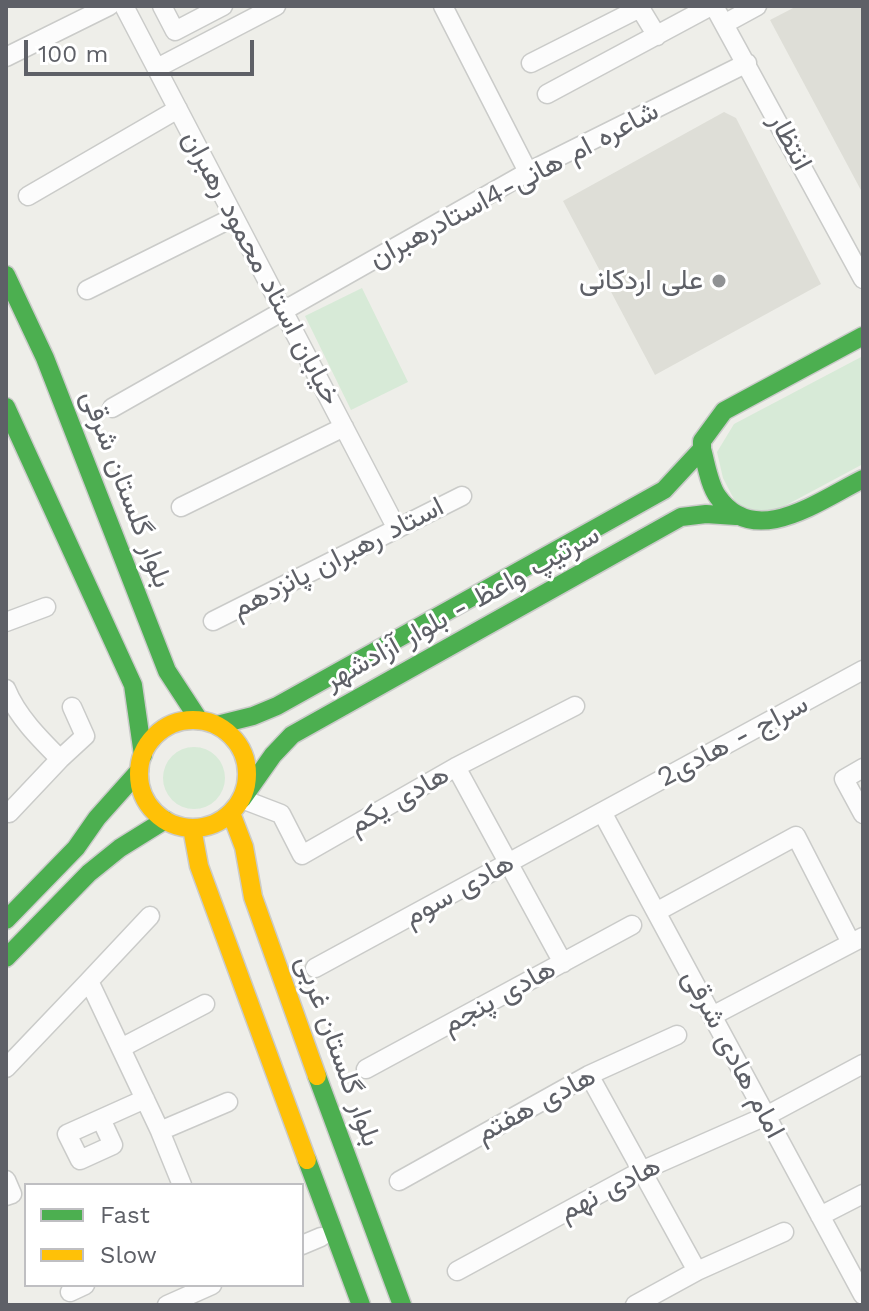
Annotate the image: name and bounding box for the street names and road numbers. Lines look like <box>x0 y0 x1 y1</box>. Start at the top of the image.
street label: شاعره ام هانی-4استادرهبران <box>363 94 665 276</box>
street label: انتظار <box>761 107 819 177</box>
street label: خیابان استاد محمود رهبران <box>174 125 348 411</box>
street label: بلوار گلستان شرقی <box>73 386 179 592</box>
street label: استاد رهبران پانزدهم <box>226 490 450 626</box>
street label: سرتیپ واعظ - بلوار آزادشهر <box>318 518 606 698</box>
street label: سراج - هادی2 <box>652 687 814 795</box>
street label: هادی یکم <box>343 758 455 842</box>
street label: هادی سوم <box>398 846 520 934</box>
street label: بلوار گلستان غربی <box>288 951 388 1151</box>
street label: هادی پنجم <box>436 952 562 1042</box>
street label: امام هادی شرقی <box>674 964 792 1144</box>
street label: هادی هفتم <box>470 1059 602 1151</box>
street label: هادی نهم <box>554 1149 666 1229</box>

